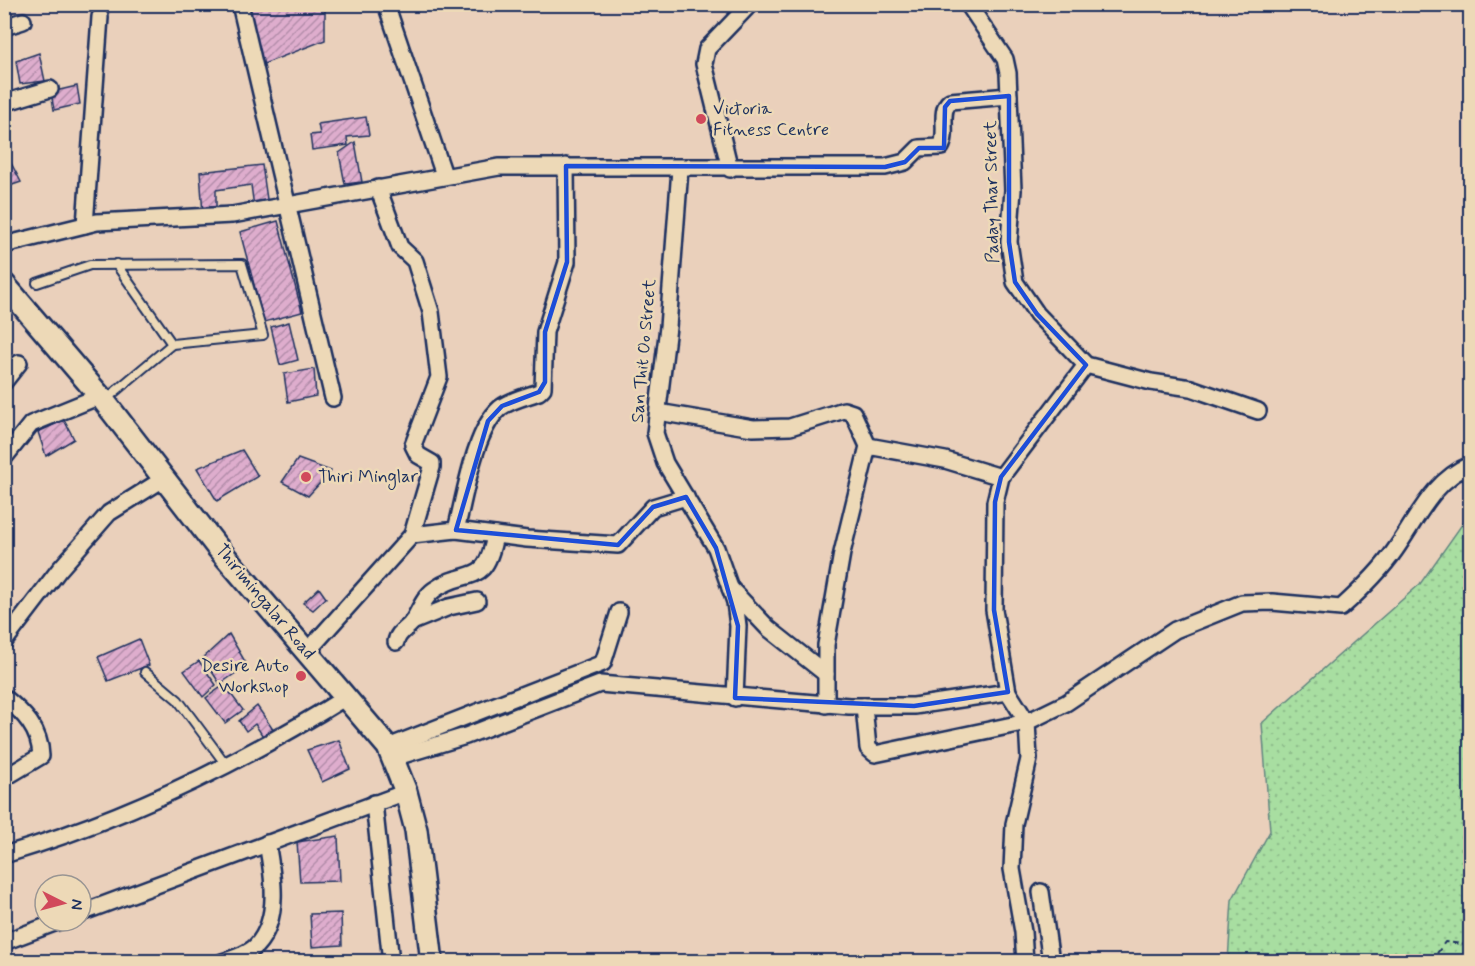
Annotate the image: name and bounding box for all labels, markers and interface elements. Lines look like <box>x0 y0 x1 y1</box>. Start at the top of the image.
place label: Victoria Fitness Centre <box>713 97 829 142</box>
marker: Victoria Fitness Centre <box>694 112 708 126</box>
street label: Paday Thar Street <box>979 120 1005 264</box>
street label: San Thit Oo Street <box>626 278 662 424</box>
place label: Thiri Minglar <box>318 465 418 490</box>
marker: Thiri Minglar <box>299 470 313 484</box>
street label: Thirimingalar Road <box>209 539 321 666</box>
place label: Desire Auto Workshop <box>201 654 289 699</box>
marker: Desire Auto Workshop <box>294 669 308 683</box>
north arrow <box>33 873 93 933</box>
text: N <box>65 898 87 911</box>

